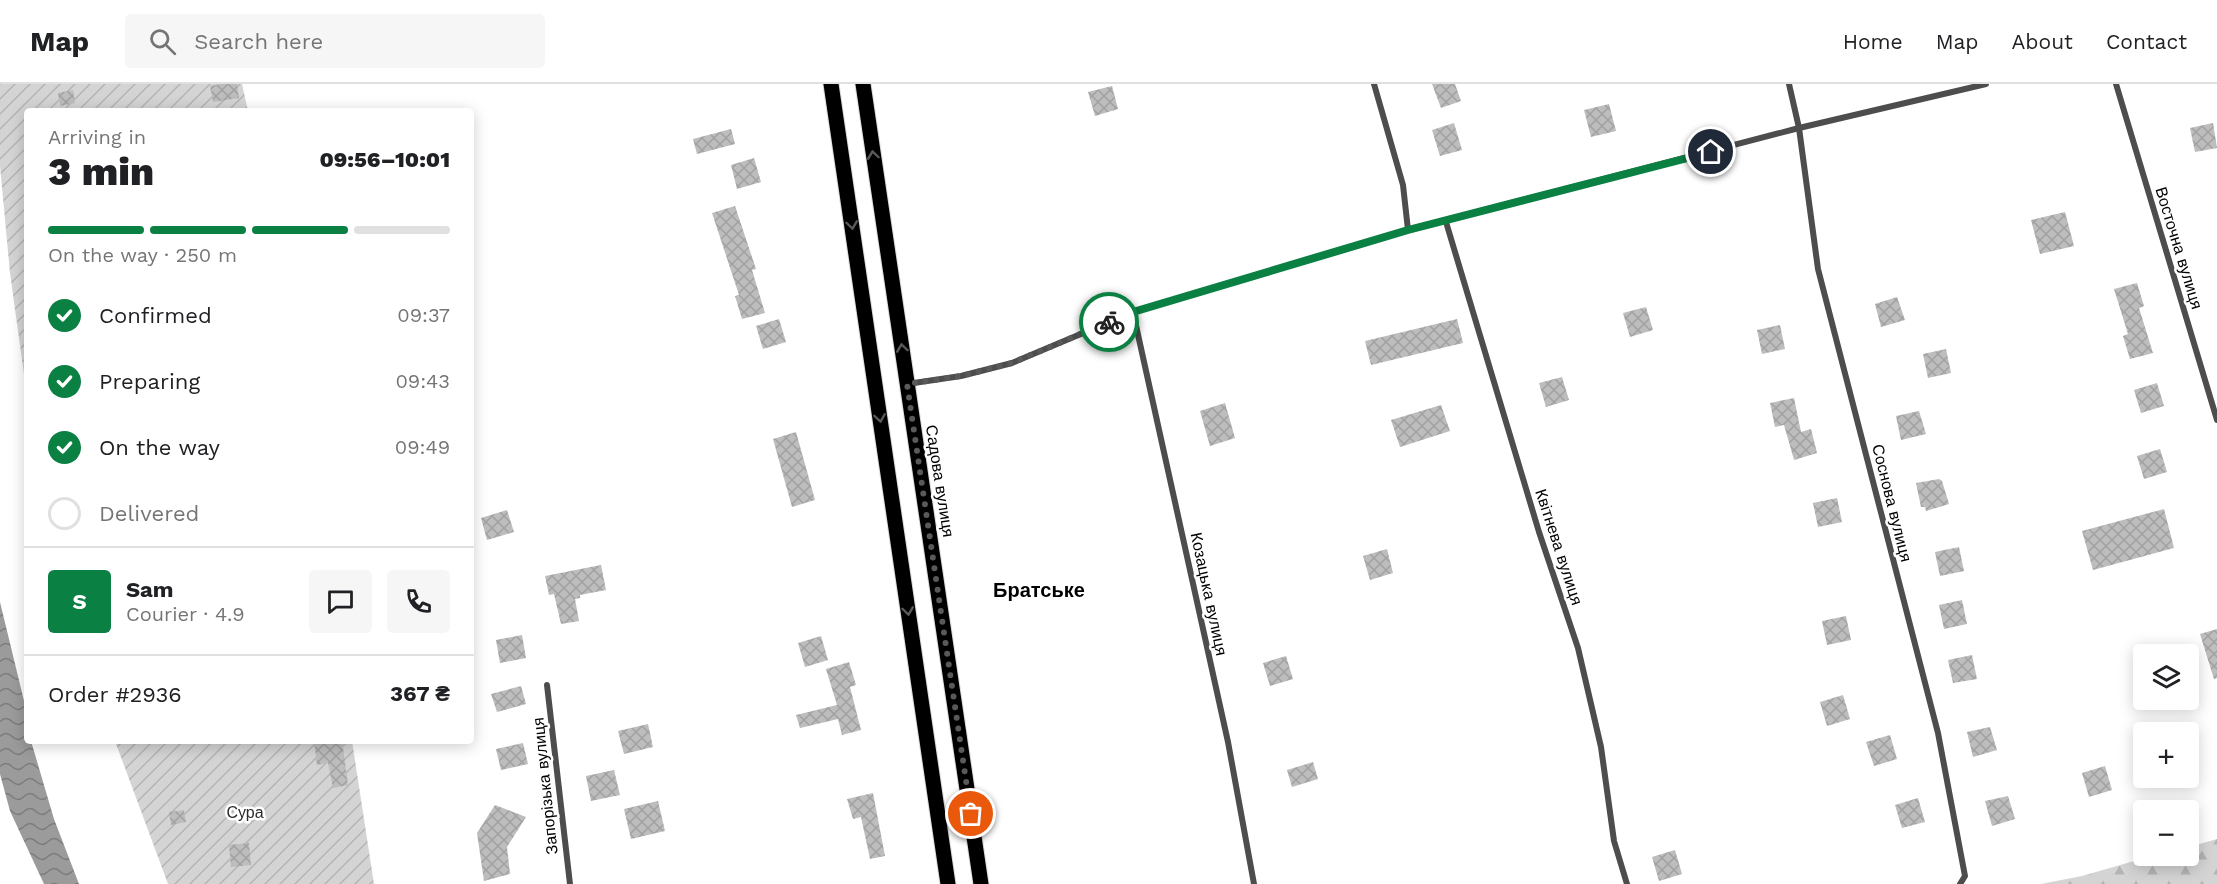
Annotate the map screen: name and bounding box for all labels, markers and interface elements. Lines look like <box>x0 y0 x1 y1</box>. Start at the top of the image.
search box <box>125 14 545 68</box>
text: Map <box>30 25 89 58</box>
icon: search <box>146 25 179 58</box>
text: Search here <box>194 29 323 54</box>
text: Home <box>1843 29 1903 54</box>
text: Map <box>1936 29 1979 54</box>
text: About <box>2012 29 2073 54</box>
text: Contact <box>2106 29 2187 54</box>
text: Arriving in <box>48 125 146 149</box>
pin <box>1685 126 1736 177</box>
icon: home <box>1694 135 1727 168</box>
text: 09:56–10:01 <box>319 147 450 172</box>
text: 3 min <box>48 149 154 194</box>
one-way arrow <box>868 151 880 160</box>
street label: Восточна вулиця <box>2151 185 2207 311</box>
one-way arrow <box>845 220 857 230</box>
text: On the way · 250 m <box>48 243 237 267</box>
courier <box>1079 292 1139 352</box>
icon: check <box>48 299 81 332</box>
text: Confirmed <box>99 303 212 328</box>
text: 09:37 <box>397 303 450 327</box>
icon: bike <box>1093 306 1126 339</box>
one-way arrow <box>896 344 908 353</box>
icon: check <box>48 365 81 398</box>
text: Preparing <box>99 369 200 394</box>
text: 09:43 <box>395 369 450 393</box>
one-way arrow <box>873 413 885 423</box>
street label: Садова вулиця <box>922 423 958 539</box>
icon: check <box>48 431 81 464</box>
text: On the way <box>99 435 220 460</box>
text: 09:49 <box>395 435 450 459</box>
street label: Соснова вулиця <box>1868 442 1916 564</box>
street label: Квітнева вулиця <box>1531 487 1587 607</box>
text: Delivered <box>99 501 199 526</box>
street label: Козацька вулиця <box>1187 531 1231 657</box>
button: chat <box>309 570 372 633</box>
button: phone <box>387 570 450 633</box>
text: Sam <box>126 577 174 602</box>
district label: Братське <box>993 578 1085 602</box>
text: S <box>72 589 87 614</box>
text: Courier · 4.9 <box>126 602 245 626</box>
one-way arrow <box>902 606 914 615</box>
map controls <box>2133 644 2199 866</box>
button: layers <box>2133 644 2199 710</box>
text: 367 ₴ <box>390 681 450 706</box>
text: Order #2936 <box>48 682 182 707</box>
street label: Запорізька вулиця <box>528 716 562 856</box>
button: + <box>2133 722 2199 788</box>
pin <box>945 788 996 839</box>
icon: bag <box>954 797 987 830</box>
button: − <box>2133 800 2199 866</box>
park label: Сура <box>226 803 264 822</box>

